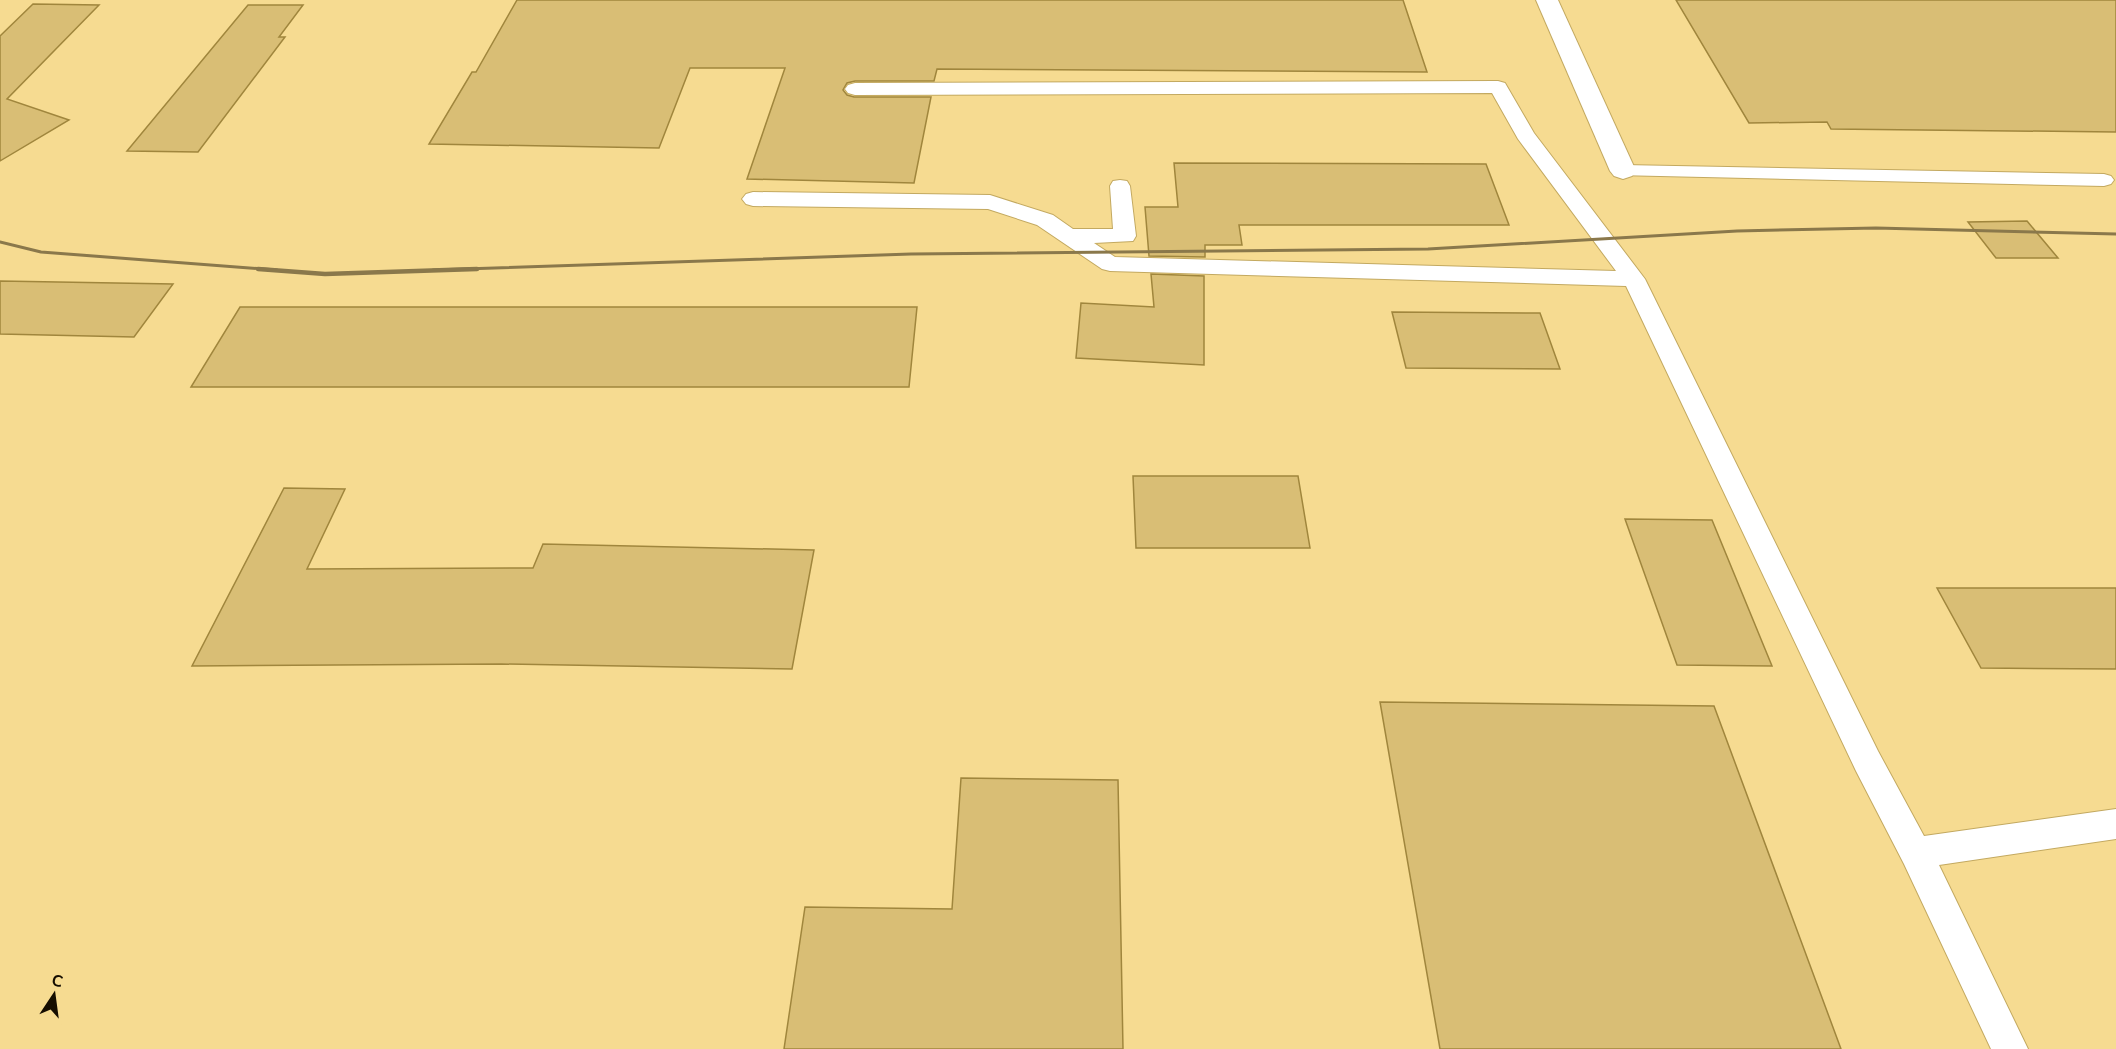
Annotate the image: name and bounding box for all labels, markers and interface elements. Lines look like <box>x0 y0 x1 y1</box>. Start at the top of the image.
north arrow <box>24 965 84 1025</box>
text: С <box>50 969 65 991</box>

